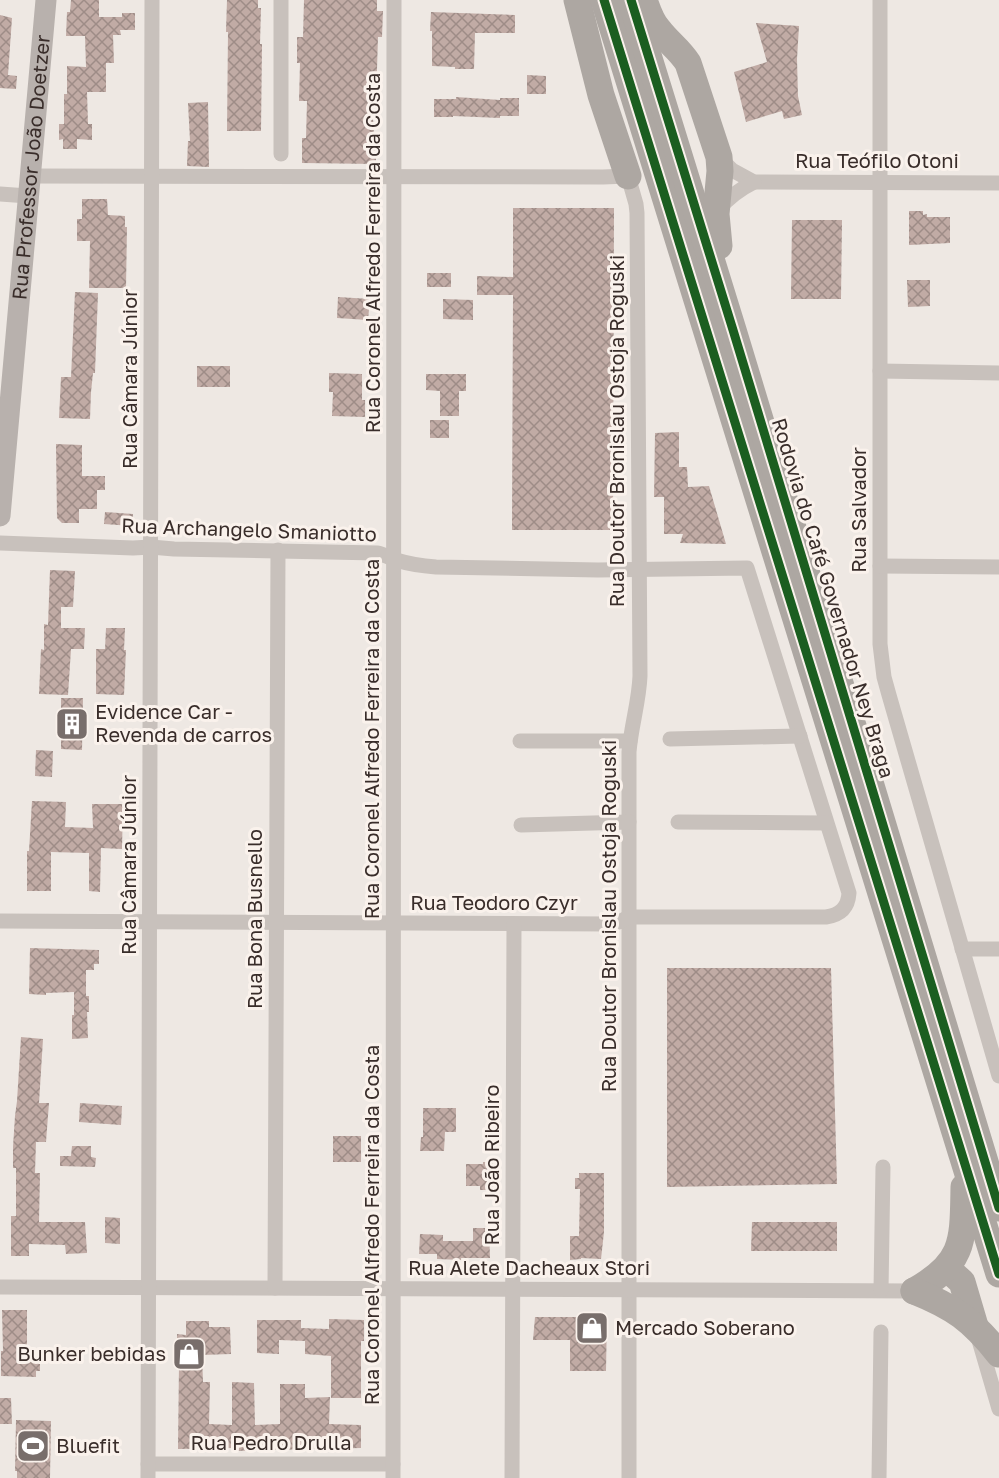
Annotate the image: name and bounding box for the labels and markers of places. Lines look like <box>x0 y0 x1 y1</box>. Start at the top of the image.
place label: Evidence Car - Revenda de carros <box>95 699 272 746</box>
building icon: Evidence Car - Revenda de carros <box>54 706 90 742</box>
shop icon: Mercado Soberano <box>574 1310 610 1346</box>
place label: Mercado Soberano <box>615 1315 795 1339</box>
shop icon: Bunker bebidas <box>171 1336 207 1372</box>
place label: Bunker bebidas <box>17 1341 166 1365</box>
sports icon: Bluefit <box>15 1428 51 1464</box>
place label: Bluefit <box>56 1433 120 1457</box>

